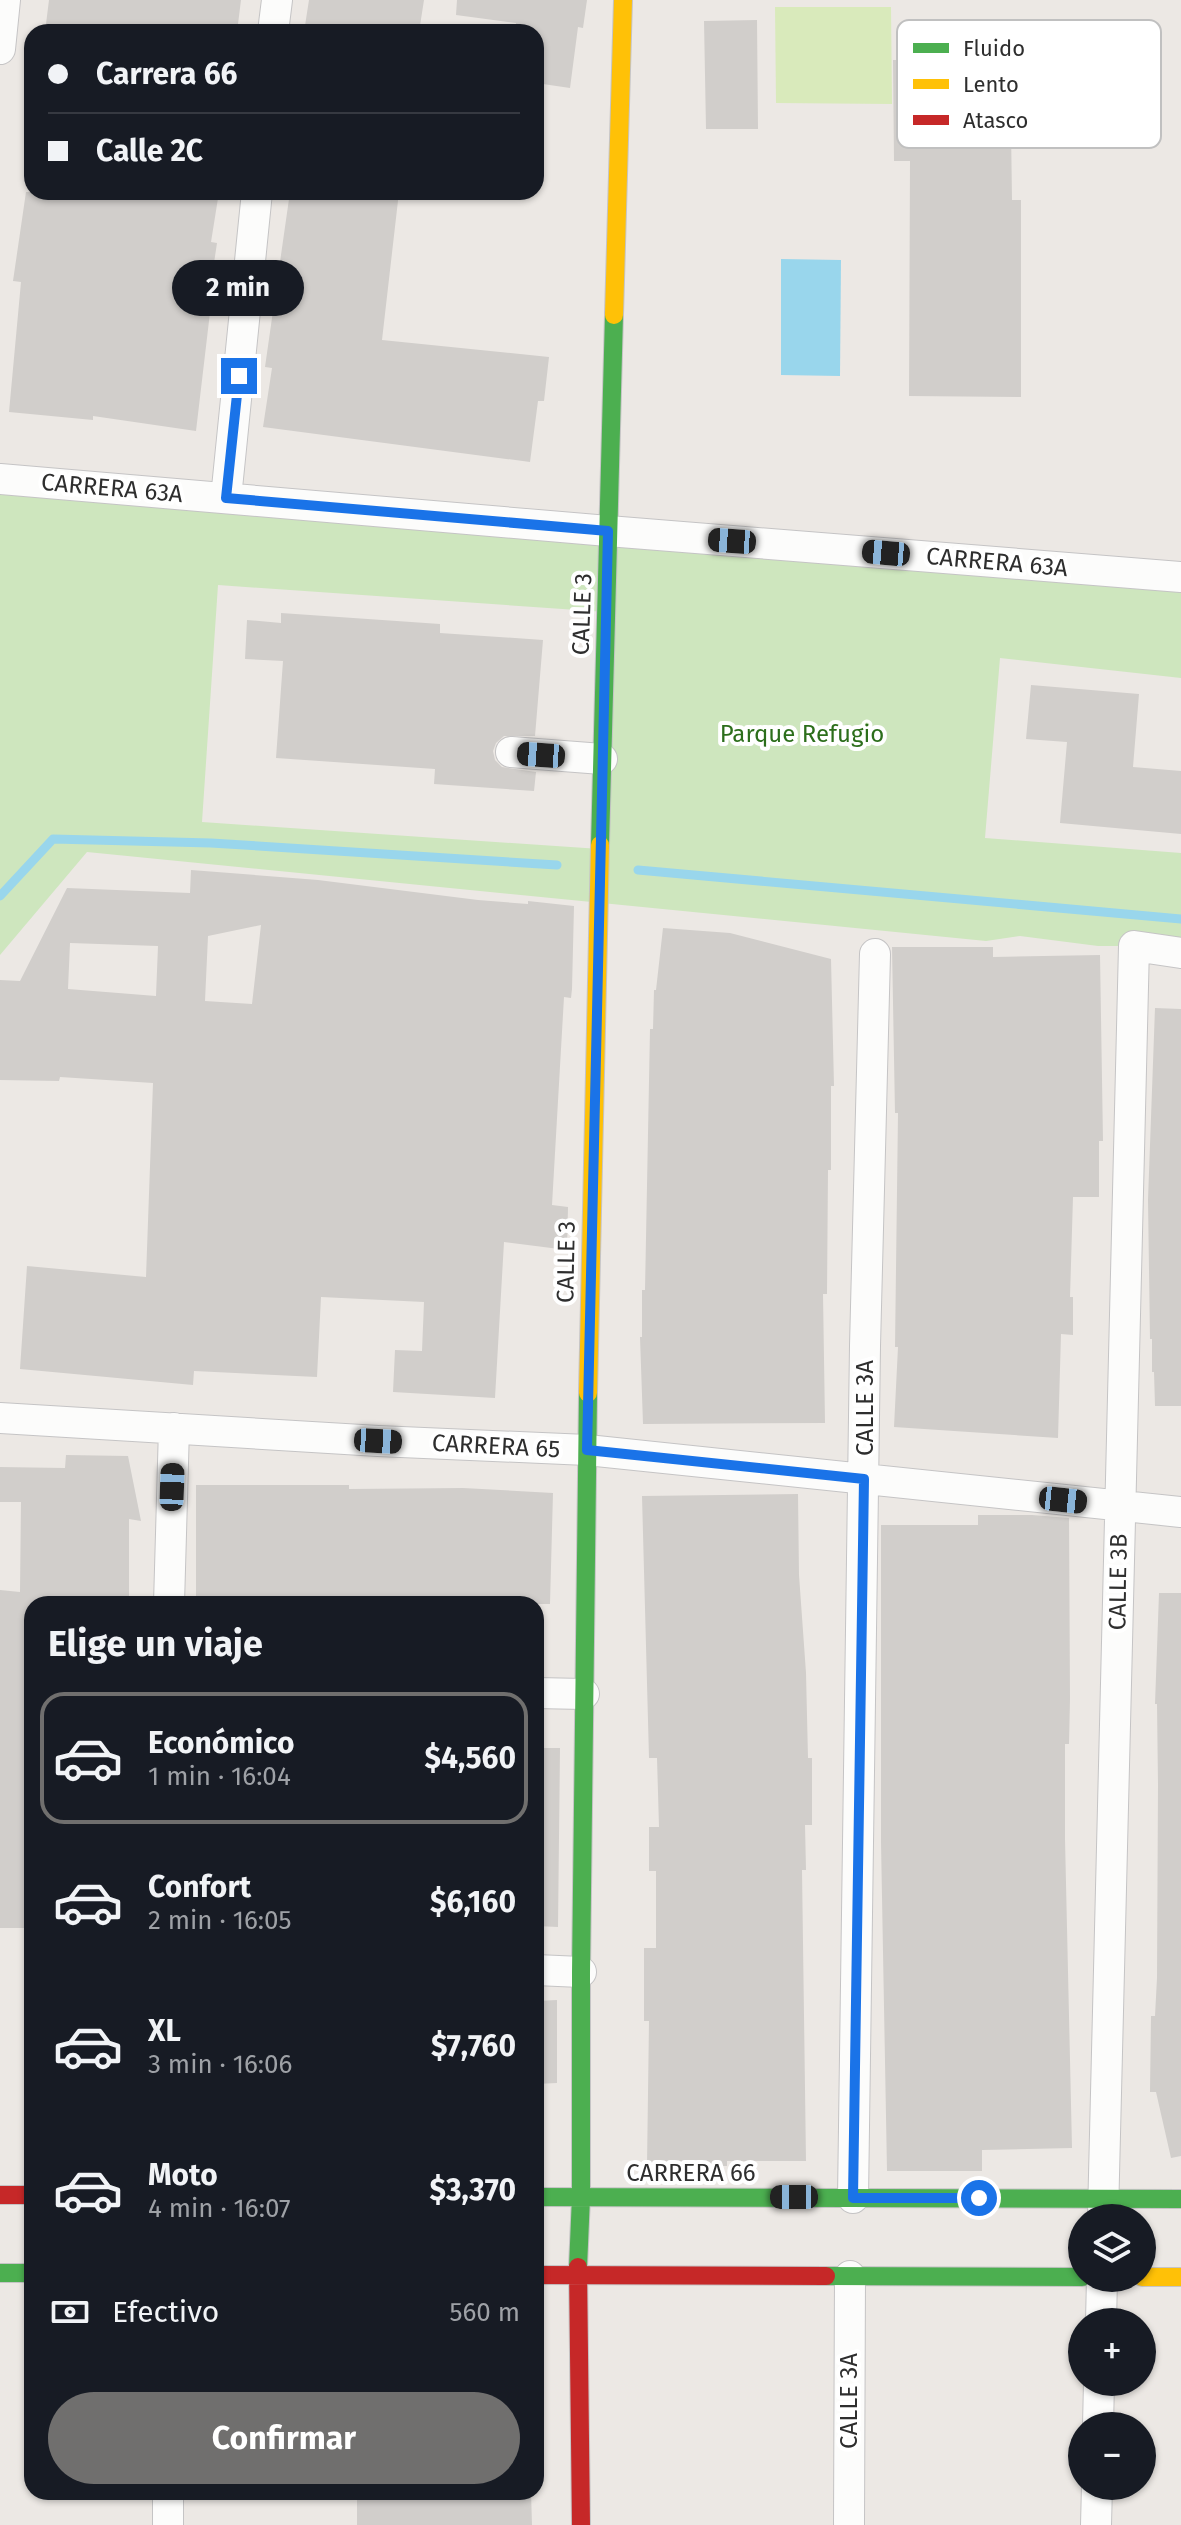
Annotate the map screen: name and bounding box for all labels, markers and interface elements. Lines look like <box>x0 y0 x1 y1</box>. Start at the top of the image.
legend <box>897 20 1161 148</box>
text: Fluido <box>963 35 1025 62</box>
text: Carrera 66 <box>96 56 237 92</box>
text: Lento <box>963 71 1019 98</box>
text: Atasco <box>963 107 1028 134</box>
text: Calle 2C <box>96 133 203 169</box>
callout: 2 min <box>173 260 305 316</box>
text: 2 min <box>206 272 270 303</box>
route end <box>221 358 257 394</box>
street label: CARRERA 63A <box>40 468 184 508</box>
car <box>707 527 757 555</box>
car <box>861 539 911 567</box>
street label: CARRERA 63A <box>925 542 1069 582</box>
street label: CALLE 3 <box>567 572 597 656</box>
park label: Parque Refugio <box>720 720 884 748</box>
car <box>516 741 566 769</box>
street label: CALLE 3 <box>551 1221 581 1303</box>
street label: CALLE 3A <box>851 1360 879 1456</box>
car <box>353 1428 403 1454</box>
street label: CARRERA 65 <box>431 1429 561 1463</box>
car <box>159 1463 185 1511</box>
car <box>1038 1486 1088 1514</box>
street label: CALLE 3B <box>1103 1533 1133 1631</box>
text: Elige un viaje <box>48 1622 263 1666</box>
icon: car <box>52 1722 124 1794</box>
text: Económico <box>148 1725 294 1761</box>
text: $4,560 <box>425 1740 516 1776</box>
text: 1 min · 16:04 <box>148 1761 291 1792</box>
icon: car <box>52 1866 124 1938</box>
text: Confort <box>148 1869 251 1905</box>
text: $6,160 <box>430 1884 516 1920</box>
text: 2 min · 16:05 <box>148 1905 292 1936</box>
icon: car <box>52 2010 124 2082</box>
text: XL <box>148 2013 181 2049</box>
text: $7,760 <box>431 2028 516 2064</box>
text: 3 min · 16:06 <box>148 2049 292 2080</box>
icon: car <box>52 2154 124 2226</box>
text: Moto <box>148 2157 218 2193</box>
street label: CARRERA 66 <box>626 2159 756 2187</box>
text: $3,370 <box>430 2172 516 2208</box>
route start <box>961 2180 997 2216</box>
car <box>770 2185 818 2209</box>
text: 4 min · 16:07 <box>148 2193 290 2224</box>
map controls <box>1068 2204 1156 2500</box>
button: layers <box>1068 2204 1156 2292</box>
icon: cash <box>48 2290 92 2334</box>
text: Efectivo <box>112 2294 219 2330</box>
text: 560 m <box>449 2297 520 2328</box>
button: + <box>1068 2308 1156 2396</box>
street label: CALLE 3A <box>835 2353 863 2449</box>
button: Confirmar <box>48 2392 520 2484</box>
button: − <box>1068 2412 1156 2500</box>

